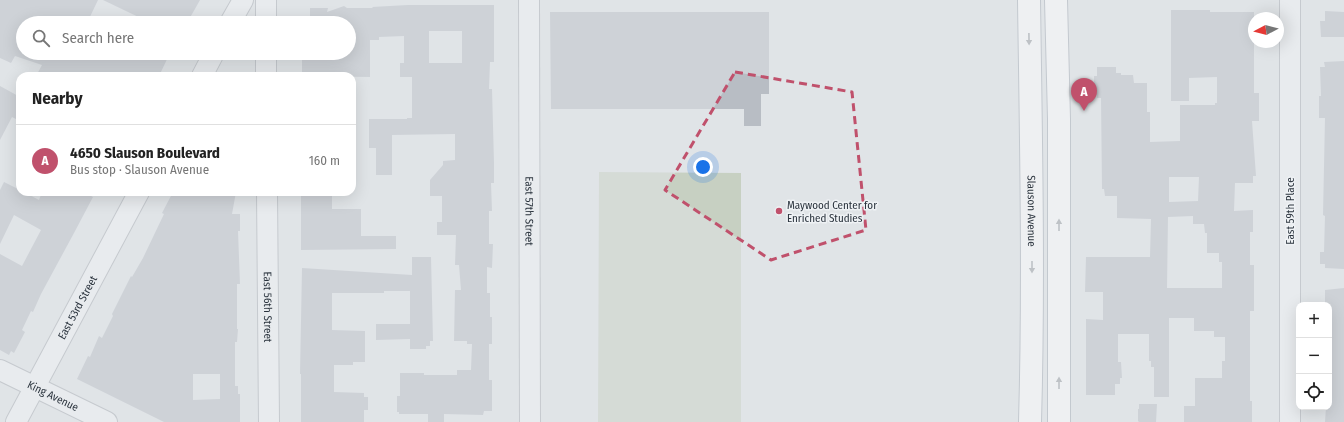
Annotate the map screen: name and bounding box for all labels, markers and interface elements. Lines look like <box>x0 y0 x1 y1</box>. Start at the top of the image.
north arrow <box>1248 12 1284 48</box>
search box <box>16 16 356 60</box>
icon: search <box>30 27 52 49</box>
text: Search here <box>62 29 134 47</box>
one-way arrow <box>1026 33 1032 46</box>
pin: A <box>1071 78 1097 111</box>
text: Nearby <box>32 88 83 109</box>
text: 4650 Slauson Boulevard <box>70 144 220 162</box>
text: A <box>41 153 49 168</box>
text: 160 m <box>309 153 340 168</box>
your location <box>693 157 713 177</box>
text: Bus stop · Slauson Avenue <box>70 162 209 177</box>
street label: Slauson Avenue <box>1024 175 1038 247</box>
street label: East 57th Street <box>522 176 536 246</box>
street label: East 59th Place <box>1284 177 1297 245</box>
place label: Maywood Center for Enriched Studies <box>787 199 877 225</box>
marker: Maywood Center for Enriched Studies <box>774 206 784 216</box>
one-way arrow <box>1056 218 1062 231</box>
one-way arrow <box>1029 261 1035 274</box>
street label: East 56th Street <box>261 271 274 343</box>
street label: East 53rd Street <box>55 273 100 342</box>
map controls <box>1296 302 1332 410</box>
button: + <box>1296 302 1332 338</box>
button: − <box>1296 338 1332 374</box>
button: locate <box>1296 374 1332 410</box>
one-way arrow <box>1056 376 1062 389</box>
street label: King Avenue <box>25 378 81 414</box>

